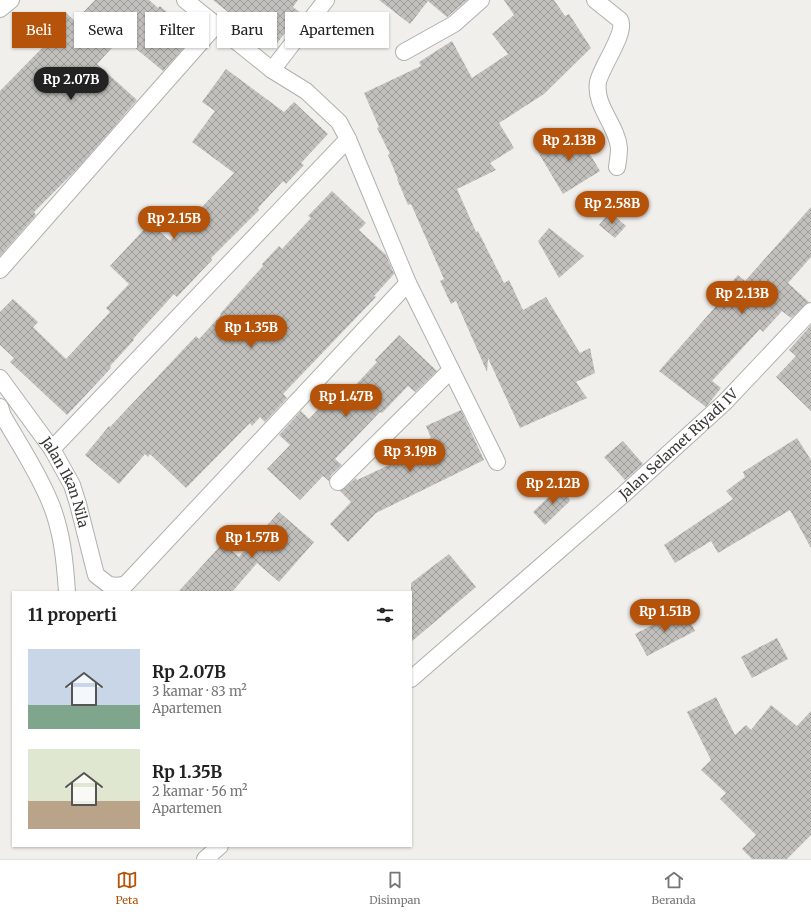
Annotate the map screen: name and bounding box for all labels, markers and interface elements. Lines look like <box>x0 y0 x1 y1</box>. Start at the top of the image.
chip: Beli <box>12 12 66 48</box>
chip: Sewa <box>74 12 137 48</box>
chip: Filter <box>145 12 209 48</box>
chip: Baru <box>217 12 277 48</box>
chip: Apartemen <box>285 12 389 48</box>
pin: Rp 2.07B <box>30 67 112 101</box>
text: Rp 2.07B <box>43 71 99 88</box>
pin: Rp 2.13B <box>528 128 610 162</box>
text: Rp 2.13B <box>542 132 596 149</box>
pin: Rp 2.58B <box>571 191 653 225</box>
text: Rp 2.58B <box>584 195 640 212</box>
pin: Rp 2.15B <box>133 206 215 240</box>
text: Rp 2.15B <box>147 210 201 227</box>
pin: Rp 2.13B <box>701 281 783 315</box>
text: Rp 2.13B <box>715 285 769 302</box>
pin: Rp 1.35B <box>210 315 292 349</box>
text: Rp 1.35B <box>224 319 278 336</box>
pin: Rp 1.47B <box>305 384 387 418</box>
street label: Jalan Selamet Riyadi IV <box>615 384 742 504</box>
text: Rp 1.47B <box>319 388 373 405</box>
street label: Jalan Ikan Nila <box>36 432 93 530</box>
pin: Rp 3.19B <box>369 439 451 473</box>
text: Rp 3.19B <box>383 443 437 460</box>
pin: Rp 2.12B <box>512 471 594 505</box>
text: Rp 2.12B <box>526 475 580 492</box>
pin: Rp 1.57B <box>211 525 293 559</box>
text: Rp 1.57B <box>225 529 279 546</box>
pin: Rp 1.51B <box>624 599 706 633</box>
text: Rp 1.51B <box>639 603 691 620</box>
text: 11 properti <box>28 604 117 626</box>
icon: filters <box>374 604 396 626</box>
text: Rp 2.07B <box>152 661 226 683</box>
icon: home <box>60 665 108 713</box>
text: 3 kamar · 83 m² <box>152 683 247 700</box>
text: Apartemen <box>152 700 222 717</box>
text: Rp 1.35B <box>152 761 222 783</box>
icon: home <box>60 765 108 813</box>
text: 2 kamar · 56 m² <box>152 783 248 800</box>
text: Apartemen <box>152 800 222 817</box>
tab: Peta <box>115 869 138 907</box>
tab: Disimpan <box>369 869 421 907</box>
tab: Beranda <box>652 869 696 907</box>

